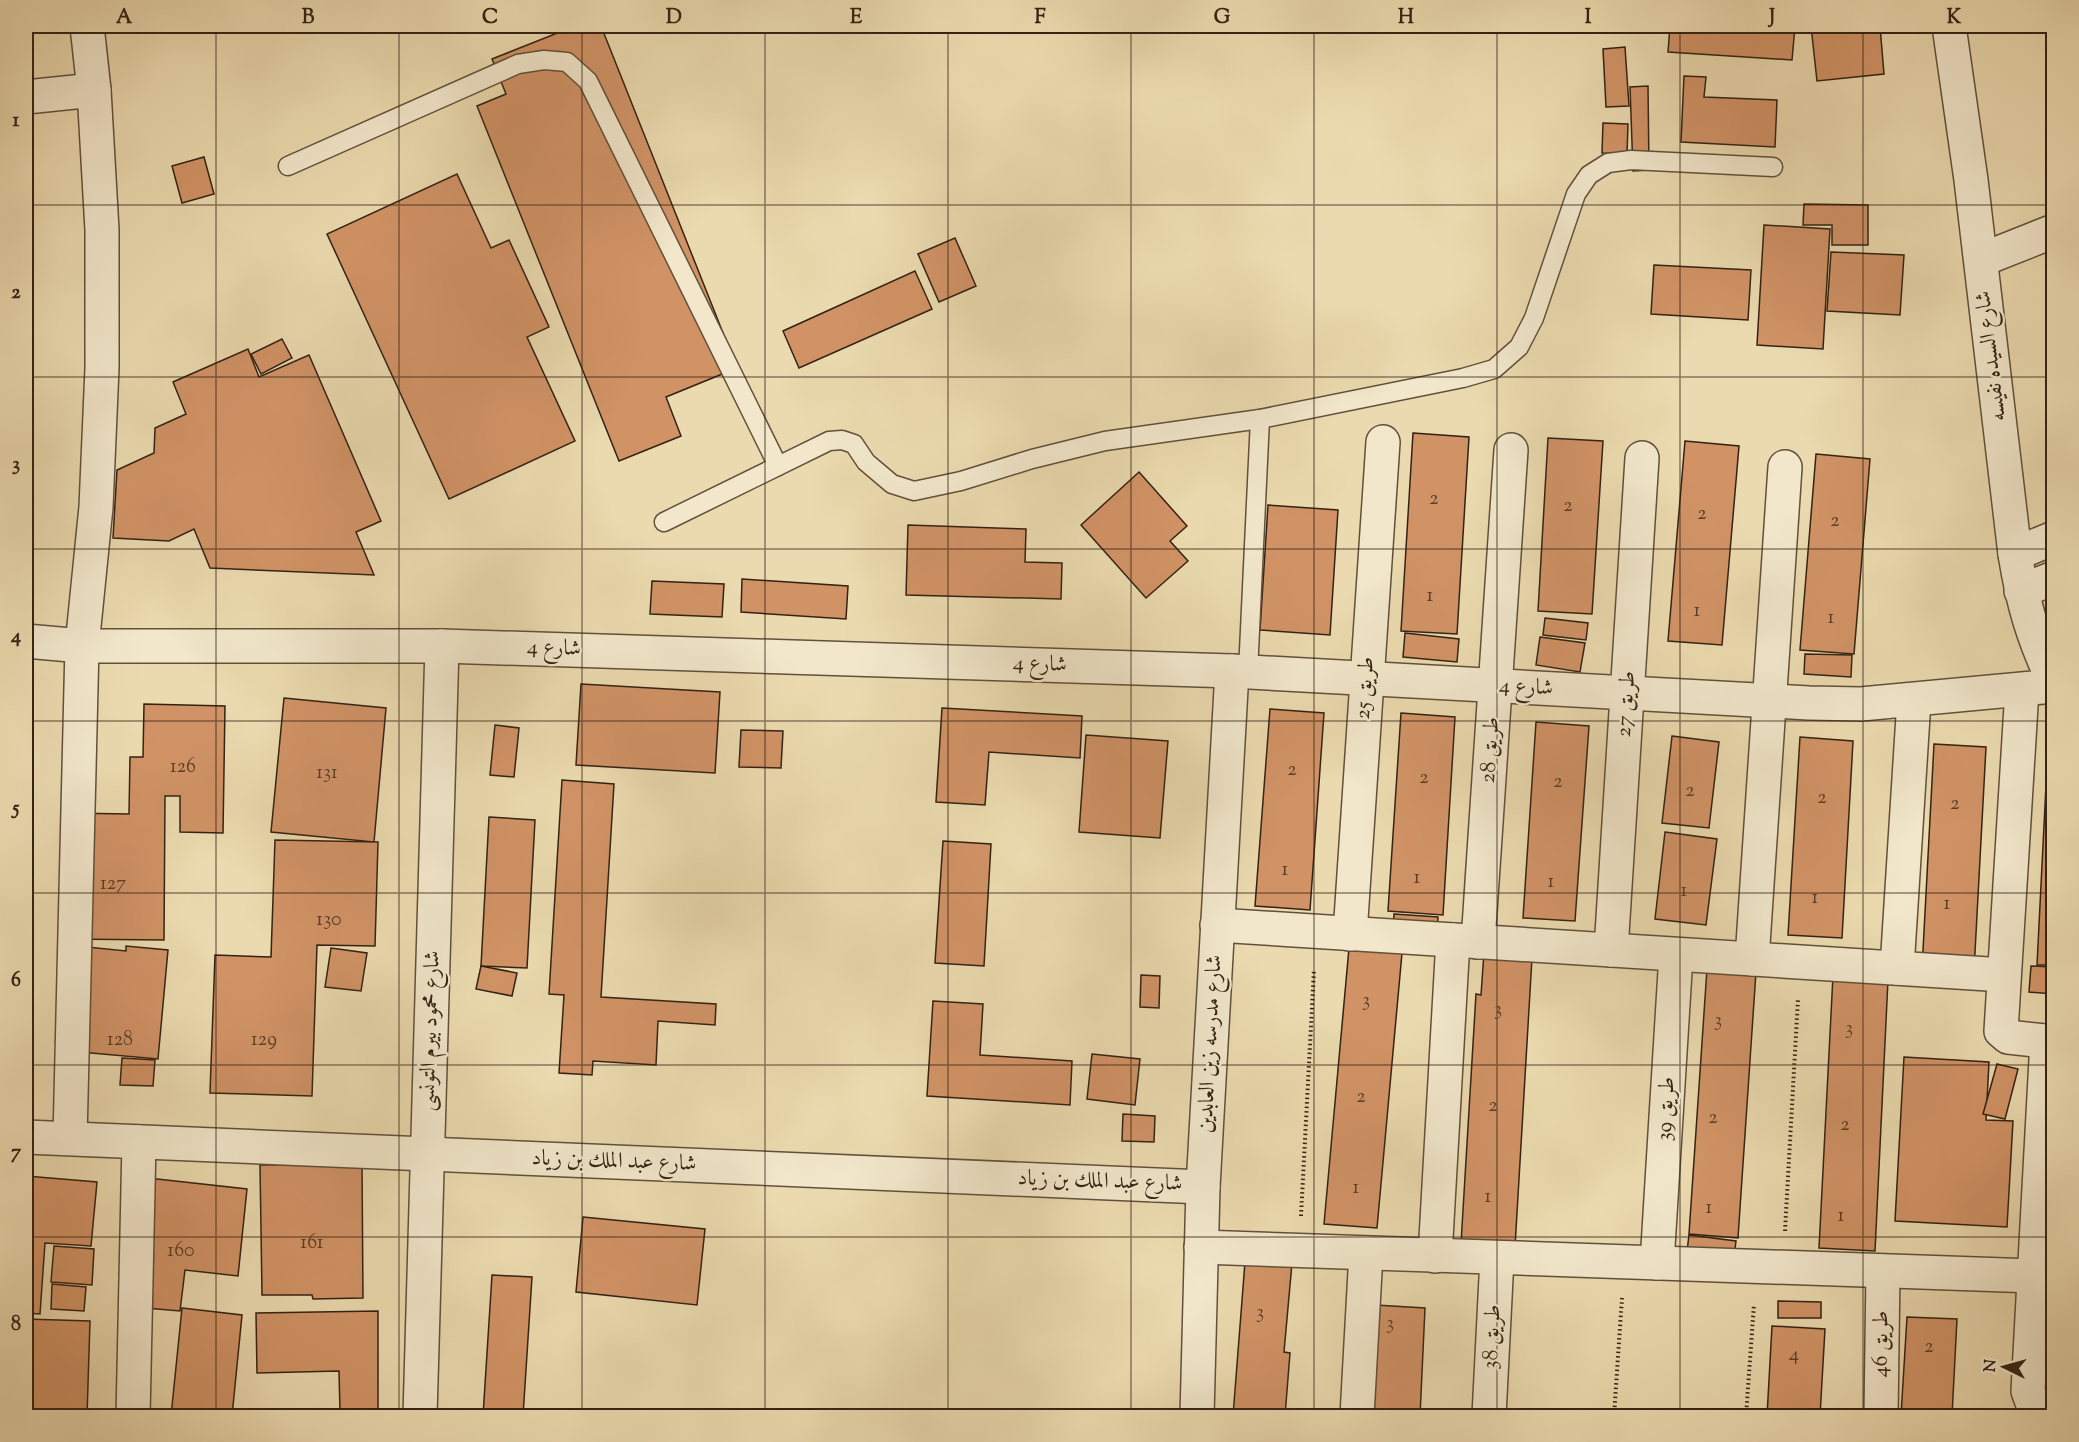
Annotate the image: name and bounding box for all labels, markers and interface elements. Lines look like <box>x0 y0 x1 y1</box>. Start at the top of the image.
text: A <box>116 4 133 33</box>
text: B <box>302 4 315 33</box>
text: C <box>482 4 498 33</box>
text: D <box>666 4 682 33</box>
text: E <box>850 4 863 33</box>
text: F <box>1034 4 1046 33</box>
text: G <box>1214 4 1231 33</box>
text: H <box>1398 4 1414 33</box>
text: I <box>1585 4 1592 33</box>
text: J <box>1767 4 1775 33</box>
text: K <box>1947 4 1962 33</box>
text: 1 <box>13 107 20 136</box>
text: 2 <box>11 279 21 308</box>
street label: شارع السيده نفيسه <box>1968 289 2016 423</box>
text: 3 <box>12 451 20 480</box>
house number: 2 <box>1429 485 1439 514</box>
house number: 2 <box>1563 492 1573 521</box>
house number: 2 <box>1697 500 1707 529</box>
house number: 2 <box>1830 507 1840 536</box>
house number: 1 <box>1427 582 1434 611</box>
house number: 1 <box>1694 597 1701 626</box>
house number: 1 <box>1828 604 1835 633</box>
text: 4 <box>10 623 21 652</box>
street label: شارع 4 <box>526 632 582 666</box>
street label: شارع 4 <box>1012 648 1068 682</box>
street label: طريق 25 <box>1348 656 1384 720</box>
street label: طريق 27 <box>1609 670 1645 738</box>
street label: شارع 4 <box>1498 671 1554 705</box>
street label: طريق 28 <box>1473 716 1509 784</box>
house number: 126 <box>170 753 196 782</box>
house number: 2 <box>1287 756 1297 785</box>
house number: 131 <box>316 759 338 788</box>
house number: 2 <box>1419 764 1429 793</box>
house number: 2 <box>1553 768 1563 797</box>
house number: 2 <box>1685 777 1695 806</box>
house number: 2 <box>1817 784 1827 813</box>
house number: 2 <box>1950 790 1960 819</box>
text: 5 <box>11 795 20 824</box>
house number: 1 <box>1282 856 1289 885</box>
house number: 1 <box>1414 864 1421 893</box>
house number: 1 <box>1548 868 1555 897</box>
house number: 127 <box>100 870 126 899</box>
house number: 1 <box>1681 877 1688 906</box>
house number: 1 <box>1812 884 1819 913</box>
house number: 1 <box>1944 890 1951 919</box>
house number: 130 <box>316 906 342 935</box>
street label: شارع محمود بيرم التونسى <box>412 950 451 1112</box>
street label: شارع مدرسه زين العابدين <box>1190 954 1232 1134</box>
text: 6 <box>11 967 21 996</box>
house number: 3 <box>1362 987 1370 1016</box>
house number: 3 <box>1494 996 1502 1025</box>
house number: 3 <box>1714 1007 1722 1036</box>
house number: 3 <box>1845 1015 1853 1044</box>
house number: 128 <box>107 1026 133 1055</box>
house number: 129 <box>251 1026 277 1055</box>
street label: طريق 39 <box>1649 1076 1685 1142</box>
house number: 2 <box>1356 1083 1366 1112</box>
house number: 2 <box>1488 1092 1498 1121</box>
house number: 2 <box>1708 1104 1718 1133</box>
house number: 2 <box>1840 1111 1850 1140</box>
text: 7 <box>11 1139 22 1168</box>
street label: شارع عبد الملك بن زياد <box>531 1143 697 1181</box>
street label: شارع عبد الملك بن زياد <box>1017 1163 1183 1201</box>
house number: 1 <box>1353 1174 1360 1203</box>
house number: 1 <box>1485 1183 1492 1212</box>
house number: 1 <box>1706 1194 1713 1223</box>
house number: 1 <box>1838 1202 1845 1231</box>
house number: 161 <box>300 1229 324 1258</box>
house number: 160 <box>167 1237 195 1266</box>
house number: 3 <box>1256 1299 1264 1328</box>
street label: طريق 38 <box>1475 1304 1511 1370</box>
house number: 3 <box>1386 1310 1394 1339</box>
street label: طريق 46 <box>1865 1310 1899 1378</box>
text: 8 <box>11 1311 21 1340</box>
house number: 2 <box>1924 1333 1934 1362</box>
north arrow <box>1974 1337 2034 1397</box>
house number: 4 <box>1789 1341 1799 1370</box>
text: N <box>1980 1358 2004 1373</box>

